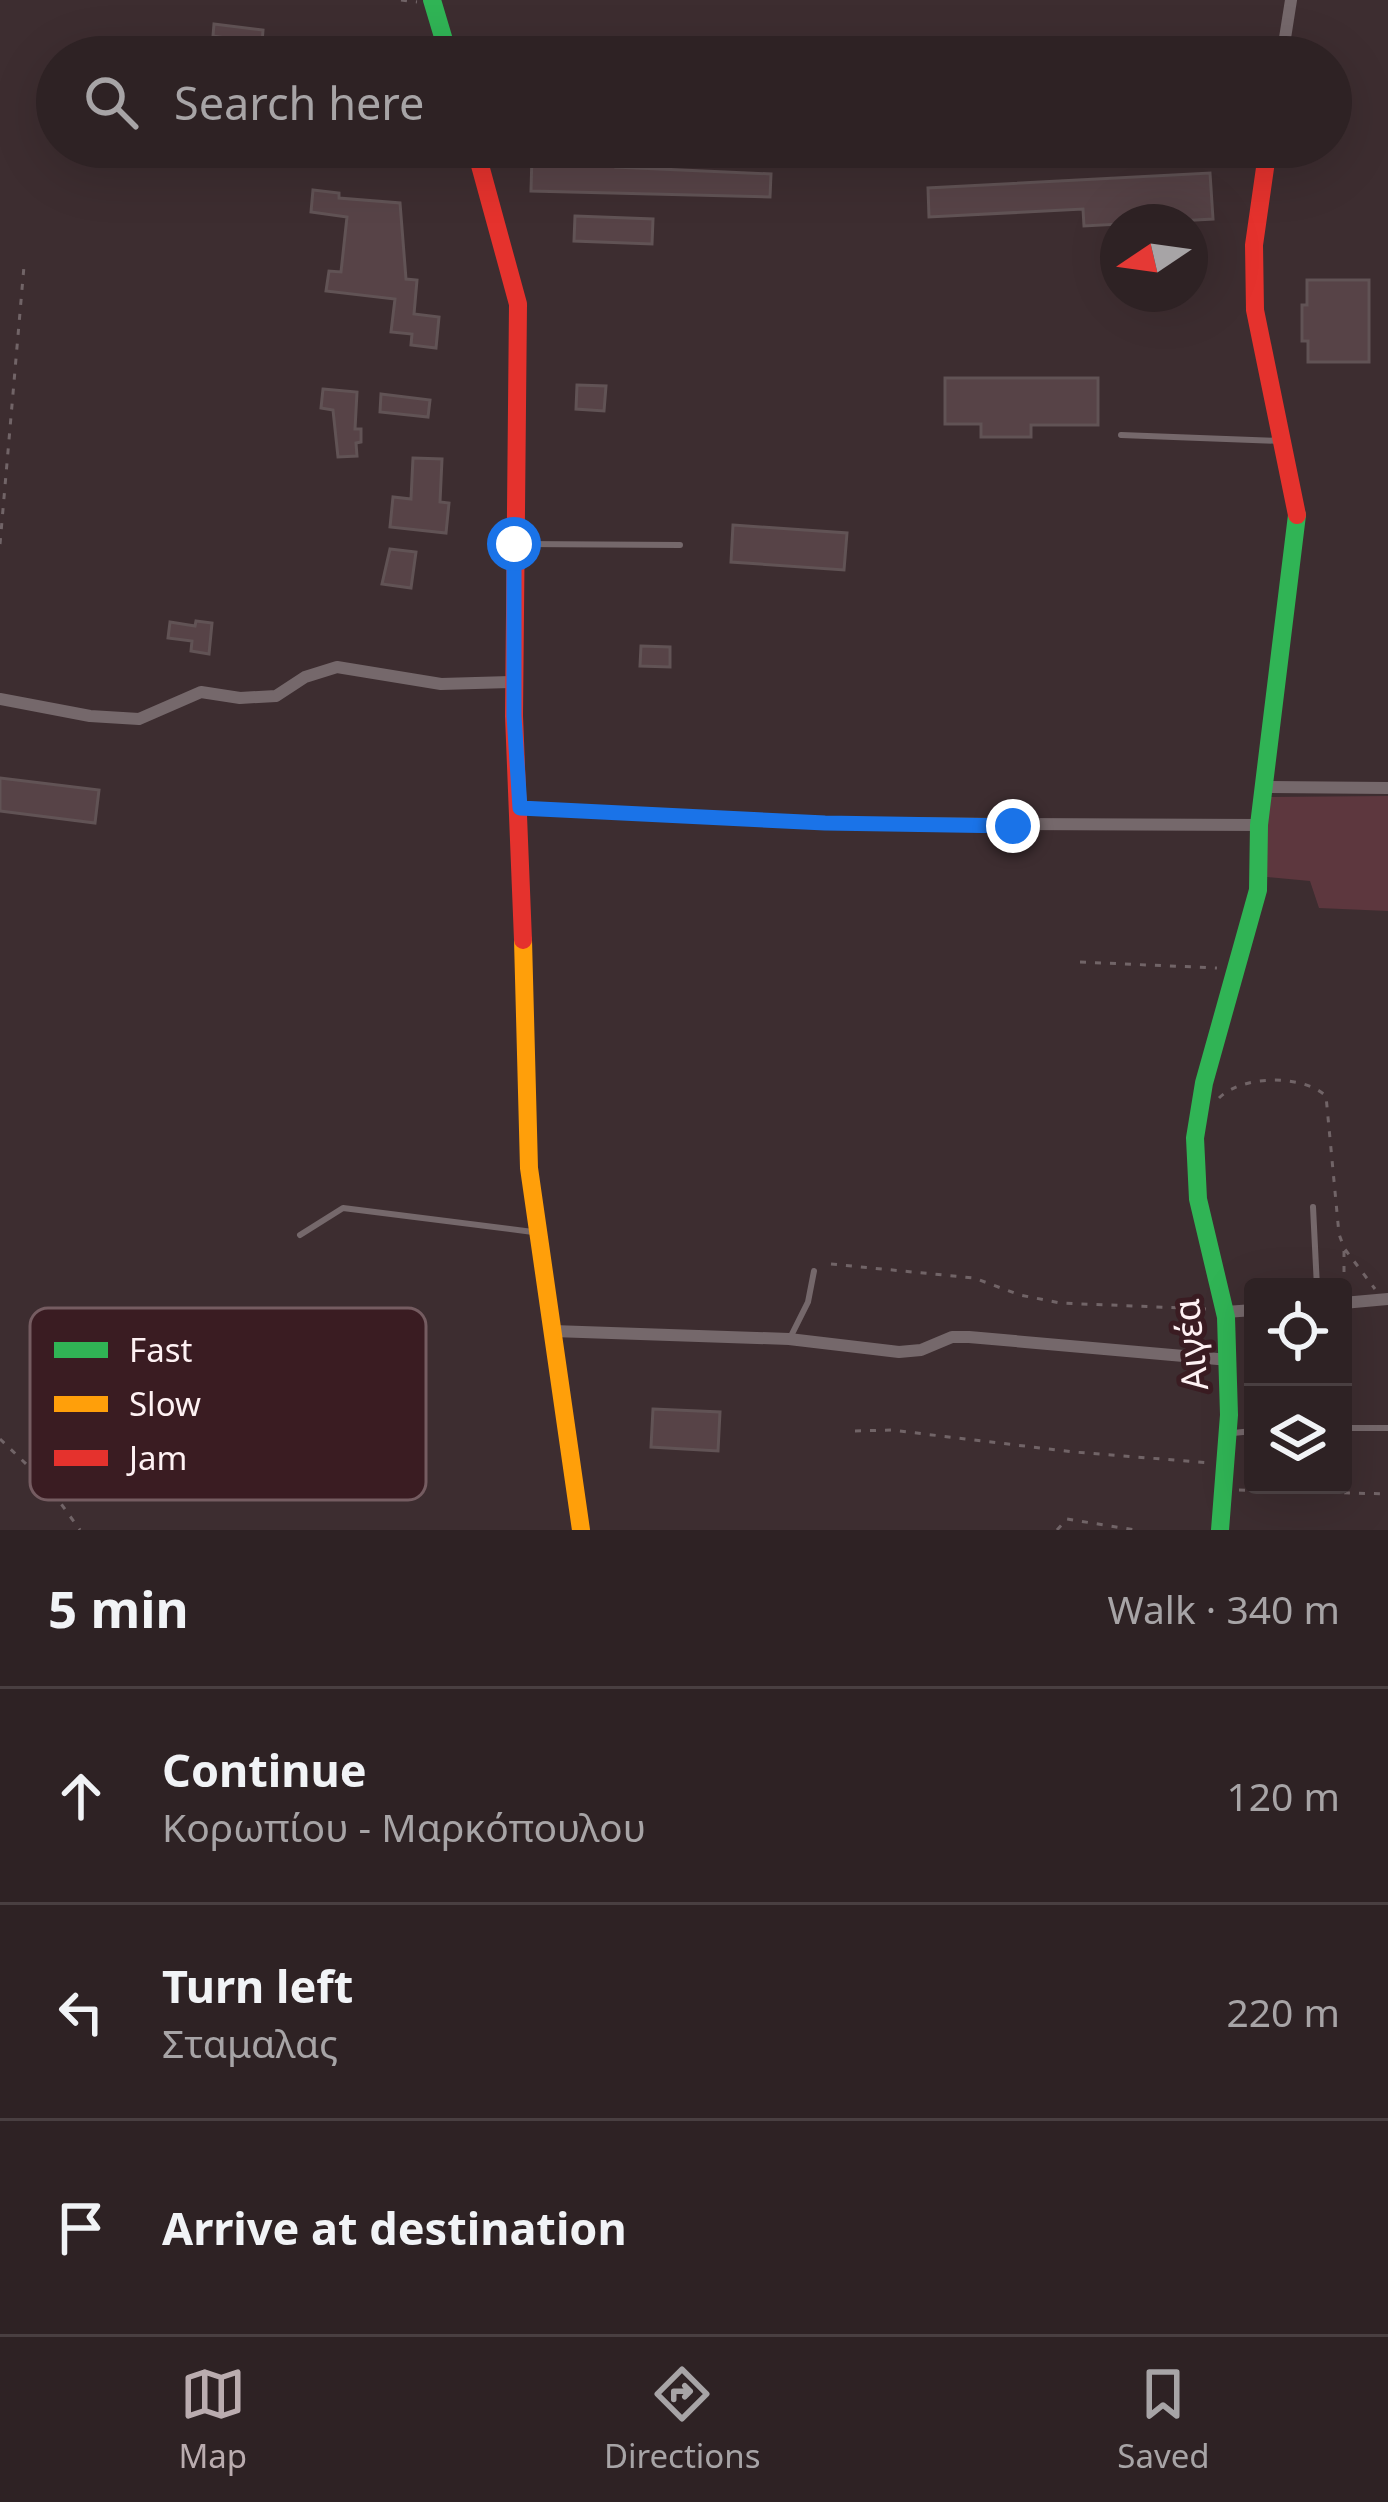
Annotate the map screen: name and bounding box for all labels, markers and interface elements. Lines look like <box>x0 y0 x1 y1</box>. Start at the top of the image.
search box <box>36 36 1352 168</box>
icon: search <box>78 69 144 135</box>
text: Search here <box>174 72 424 133</box>
north arrow <box>1100 204 1208 312</box>
route start <box>487 517 541 571</box>
route end <box>986 799 1040 853</box>
map controls <box>1244 1278 1352 1494</box>
button: locate <box>1244 1278 1352 1386</box>
street label: Αιγέα <box>1161 1297 1219 1393</box>
legend <box>30 1308 426 1500</box>
text: Fast <box>129 1327 192 1372</box>
text: Slow <box>129 1381 201 1426</box>
button: layers <box>1244 1386 1352 1494</box>
text: Jam <box>126 1435 187 1480</box>
text: 5 min <box>48 1573 189 1643</box>
text: Walk · 340 m <box>1107 1582 1340 1635</box>
text: Continue <box>162 1739 367 1800</box>
icon: ahead <box>48 1763 114 1829</box>
text: 120 m <box>1226 1769 1340 1822</box>
text: Κορωπίου - Μαρκόπουλου <box>162 1800 646 1853</box>
text: Turn left <box>162 1955 353 2016</box>
icon: left <box>48 1979 114 2045</box>
text: 220 m <box>1226 1985 1340 2038</box>
text: Σταμαλας <box>162 2016 338 2069</box>
icon: arrive <box>48 2195 114 2261</box>
text: Arrive at destination <box>162 2197 627 2258</box>
tab: Map <box>178 2361 247 2478</box>
tab: Directions <box>604 2361 761 2478</box>
tab: Saved <box>1117 2361 1210 2478</box>

